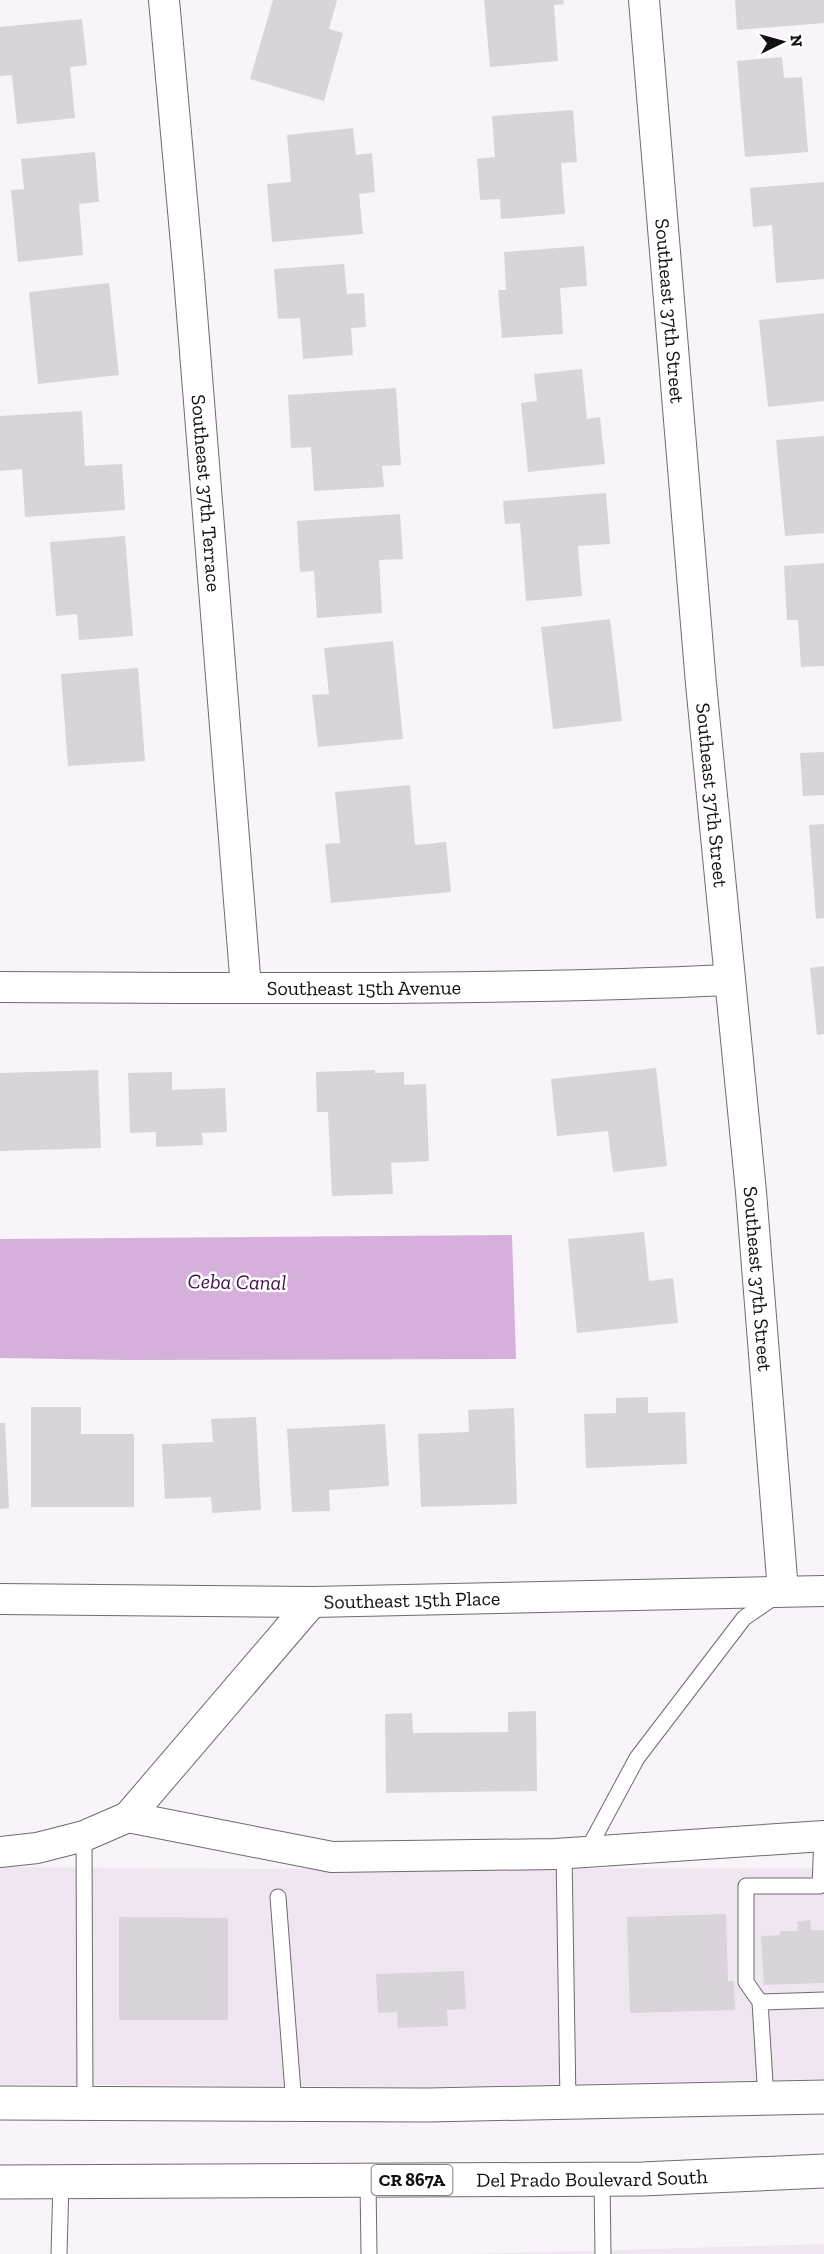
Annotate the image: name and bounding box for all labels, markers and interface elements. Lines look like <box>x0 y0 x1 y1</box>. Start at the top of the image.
north arrow <box>752 12 812 72</box>
text: N <box>786 34 806 48</box>
street label: Southeast 37th Street <box>650 217 690 405</box>
street label: Southeast 37th Terrace <box>186 393 226 593</box>
street label: Southeast 37th Street <box>691 702 733 889</box>
street label: Southeast 15th Avenue <box>267 975 461 1000</box>
street label: Southeast 37th Street <box>739 1185 777 1373</box>
water label: Ceba Canal <box>187 1268 287 1295</box>
street label: Southeast 15th Place <box>323 1586 501 1614</box>
street label: Del Prado Boulevard South <box>476 2164 709 2192</box>
road number: CR 867A <box>372 2165 452 2195</box>

